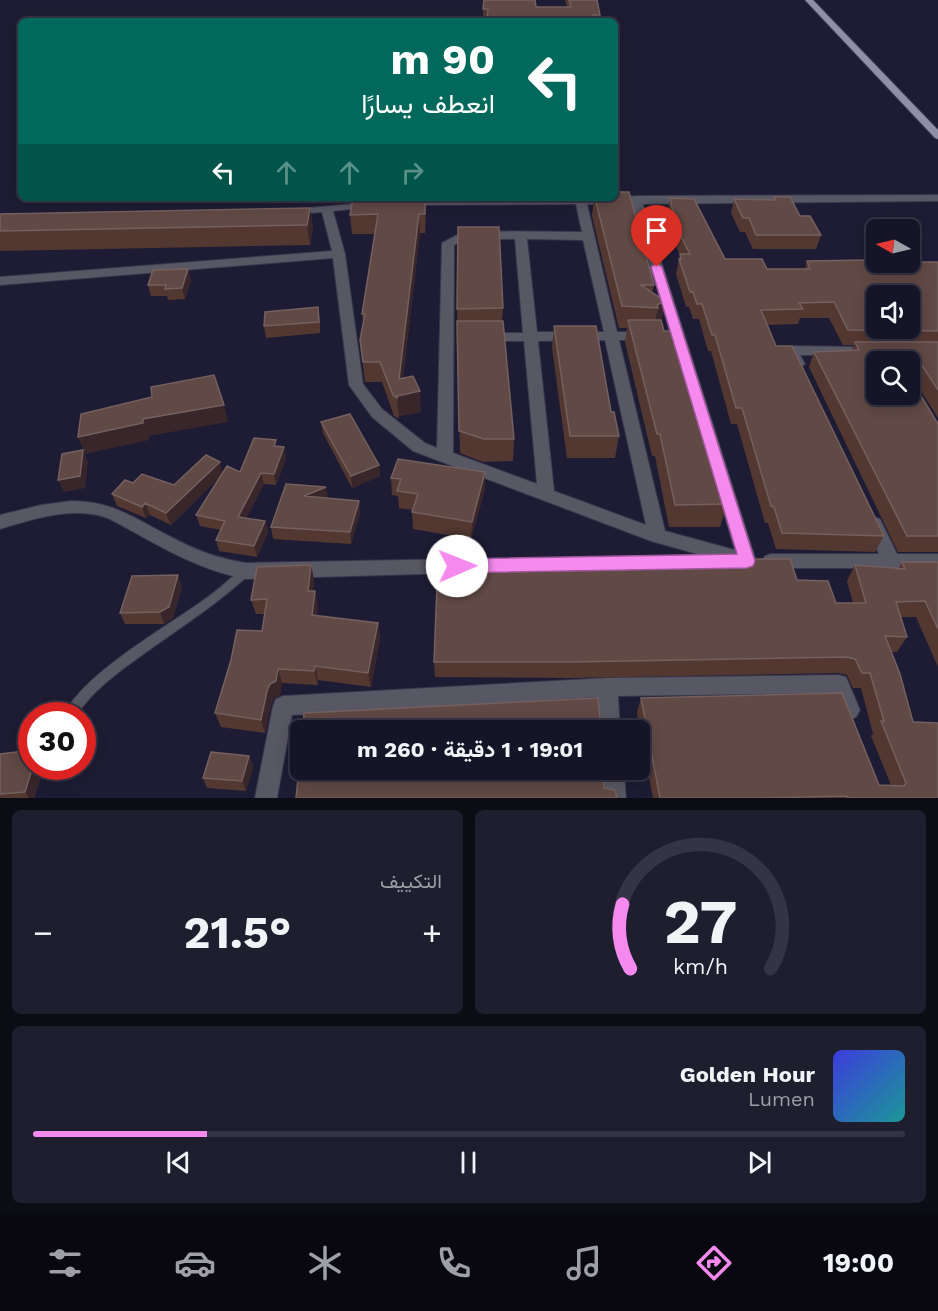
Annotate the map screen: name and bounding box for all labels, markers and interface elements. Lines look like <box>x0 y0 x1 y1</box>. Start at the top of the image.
text: 90 m <box>391 35 495 84</box>
icon: left <box>516 42 594 120</box>
text: انعطف يسارًا <box>361 88 495 120</box>
icon: left <box>207 156 240 189</box>
icon: ahead <box>270 156 303 189</box>
icon: ahead <box>333 156 366 189</box>
icon: right <box>396 156 429 189</box>
pin <box>631 205 682 267</box>
icon: arrive <box>640 214 673 247</box>
north arrow <box>866 219 920 273</box>
map controls <box>866 219 920 405</box>
button: sound <box>866 285 920 339</box>
button: search <box>866 351 920 405</box>
position arrow <box>425 534 489 598</box>
speed limit sign: 30 <box>18 702 96 780</box>
text: 19:01 · 1 دقيقة · 260 m <box>357 737 583 762</box>
text: التكييف <box>380 869 442 893</box>
text: 27 <box>664 885 737 958</box>
text: 21.5° <box>184 906 291 959</box>
text: − <box>33 913 53 952</box>
text: + <box>422 913 442 952</box>
text: km/h <box>673 954 728 979</box>
text: Golden Hour <box>680 1062 815 1087</box>
text: Lumen <box>748 1087 815 1111</box>
icon: previous <box>162 1146 195 1179</box>
icon: pause <box>452 1146 485 1179</box>
icon: next <box>743 1146 776 1179</box>
icon: filters <box>44 1242 86 1284</box>
icon: car <box>174 1242 216 1284</box>
icon: climate <box>304 1242 346 1284</box>
icon: phone <box>433 1242 475 1284</box>
icon: music <box>563 1242 605 1284</box>
icon: directions <box>693 1242 735 1284</box>
text: 19:00 <box>823 1247 894 1279</box>

